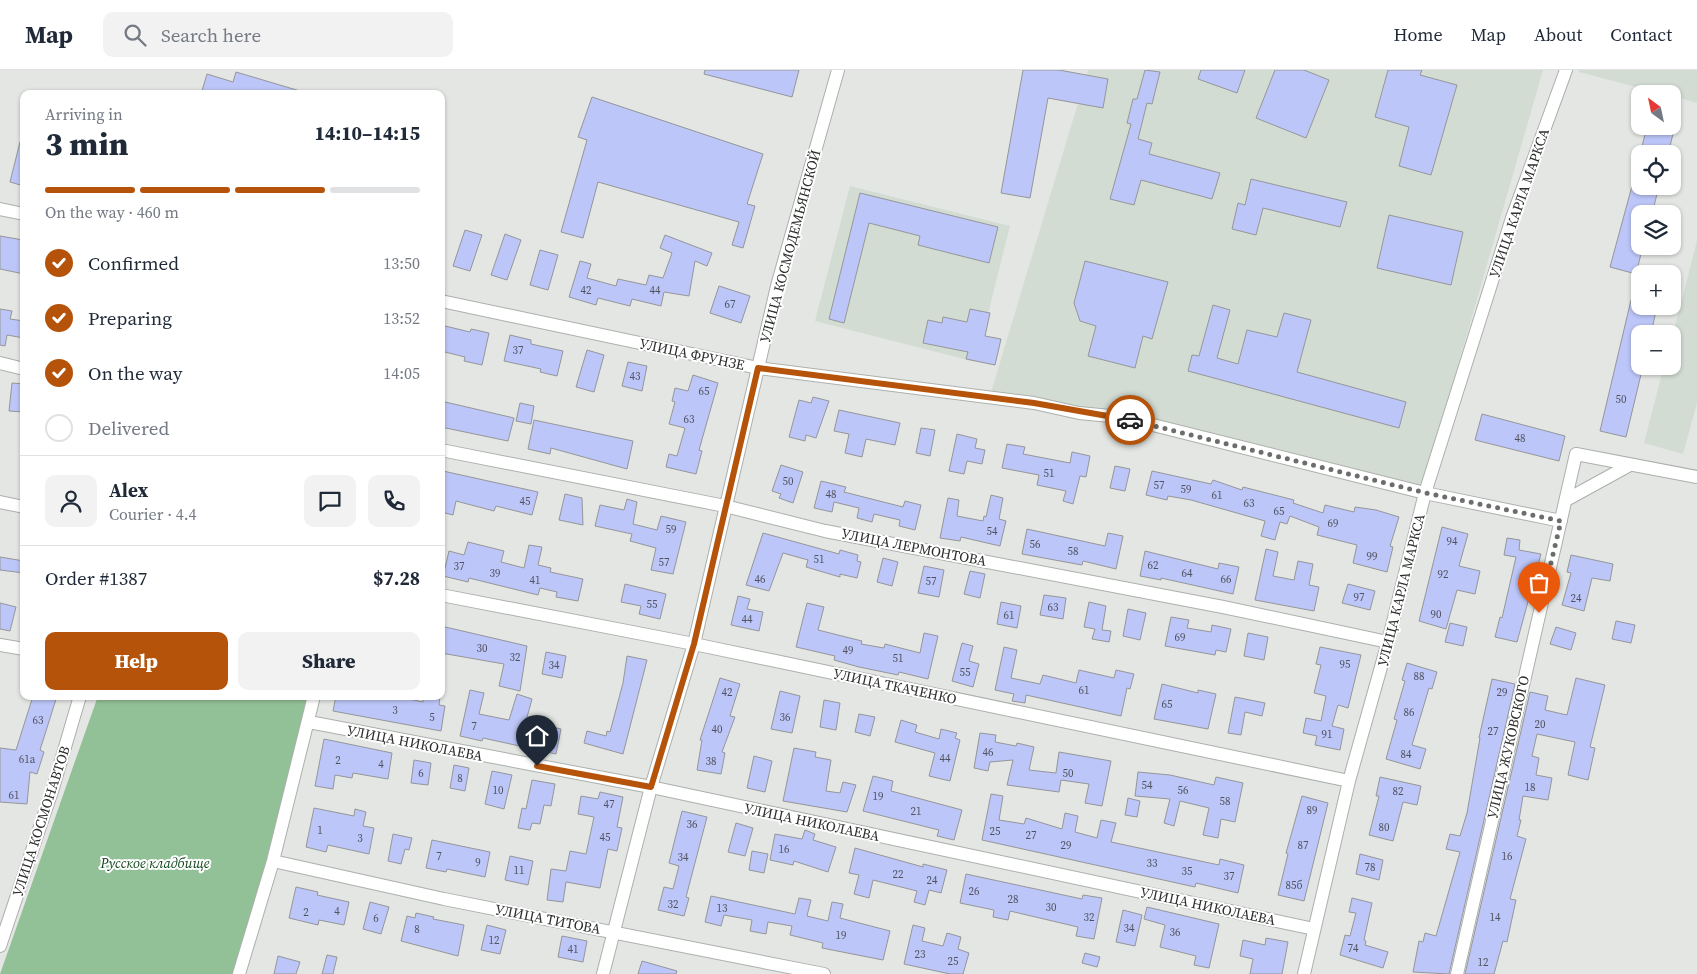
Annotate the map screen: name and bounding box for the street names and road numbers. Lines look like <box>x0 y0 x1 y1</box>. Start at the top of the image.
street label: УЛИЦА КАРЛА МАРКСА <box>1484 125 1554 280</box>
street label: УЛИЦА КОСМОДЕМЬЯНСКОЙ <box>755 147 825 345</box>
street label: УЛИЦА ФРУНЗЕ <box>638 333 746 375</box>
street label: УЛИЦА КАРЛА МАРКСА <box>1372 511 1430 669</box>
street label: УЛИЦА ЛЕРМОНТОВА <box>840 523 989 571</box>
street label: УЛИЦА ТКАЧЕНКО <box>831 663 959 709</box>
street label: УЛИЦА ЖУКОВСКОГО <box>1482 673 1534 821</box>
street label: УЛИЦА НИКОЛАЕВА <box>345 720 485 766</box>
street label: УЛИЦА КОСМОНАВТОВ <box>7 743 75 899</box>
street label: УЛИЦА НИКОЛАЕВА <box>742 798 882 846</box>
street label: УЛИЦА НИКОЛАЕВА <box>1138 882 1278 930</box>
street label: УЛИЦА ТИТОВА <box>493 899 603 939</box>

